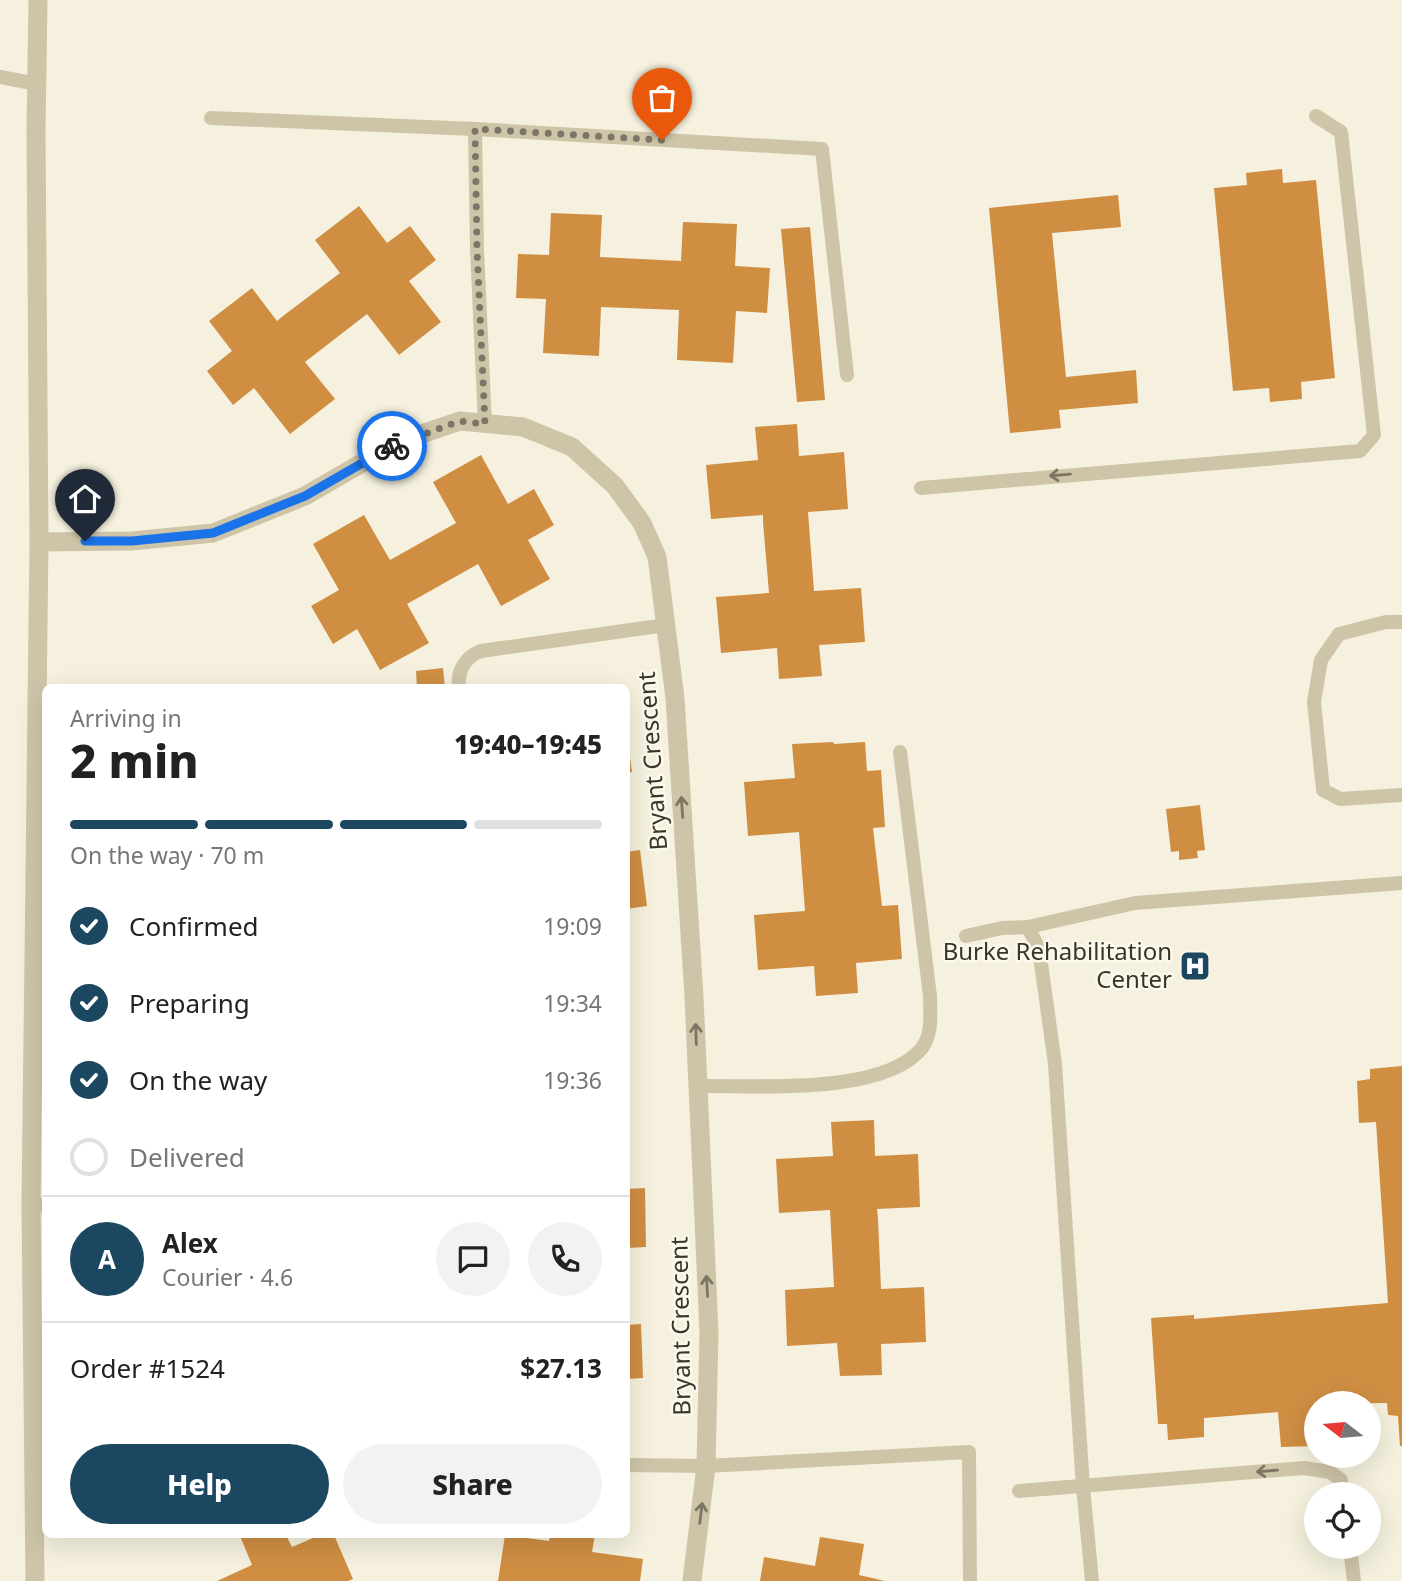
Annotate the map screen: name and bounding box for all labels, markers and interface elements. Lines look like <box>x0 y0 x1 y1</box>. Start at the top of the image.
pin <box>632 68 692 140</box>
icon: bag <box>643 79 681 117</box>
courier <box>357 411 427 481</box>
icon: bike <box>373 427 411 465</box>
pin <box>55 469 115 541</box>
one-way arrow <box>1049 469 1072 482</box>
icon: home <box>66 480 104 518</box>
street label: Bryant Crescent <box>629 670 674 852</box>
text: Arriving in <box>70 702 182 734</box>
text: 19:40–19:45 <box>454 726 602 762</box>
text: 2 min <box>70 729 199 791</box>
one-way arrow <box>675 797 688 819</box>
text: On the way · 70 m <box>70 839 264 871</box>
icon: check <box>70 907 108 945</box>
text: Confirmed <box>129 908 259 944</box>
text: 19:09 <box>543 910 602 942</box>
place label: Burke Rehabilitation Center <box>943 934 1172 995</box>
hospital icon: Burke Rehabilitation Center <box>1178 949 1212 983</box>
icon: check <box>70 984 108 1022</box>
text: Preparing <box>129 985 250 1021</box>
text: 19:34 <box>543 987 602 1019</box>
one-way arrow <box>690 1023 703 1046</box>
icon: check <box>70 1061 108 1099</box>
text: On the way <box>129 1062 267 1098</box>
text: 19:36 <box>543 1064 602 1096</box>
text: Delivered <box>129 1139 245 1175</box>
button: chat <box>436 1222 510 1296</box>
button: phone <box>528 1222 602 1296</box>
text: Alex <box>162 1225 218 1261</box>
street label: Bryant Crescent <box>661 1236 698 1416</box>
text: A <box>98 1241 116 1277</box>
text: Courier · 4.6 <box>162 1261 293 1293</box>
one-way arrow <box>701 1275 714 1298</box>
text: Order #1524 <box>70 1350 225 1386</box>
text: $27.13 <box>520 1350 602 1386</box>
north arrow <box>1304 1391 1381 1468</box>
map controls <box>1304 1391 1381 1559</box>
button: Help <box>70 1444 329 1524</box>
button: Share <box>343 1444 602 1524</box>
one-way arrow <box>1256 1465 1278 1478</box>
button: locate <box>1304 1482 1381 1559</box>
one-way arrow <box>694 1502 707 1525</box>

